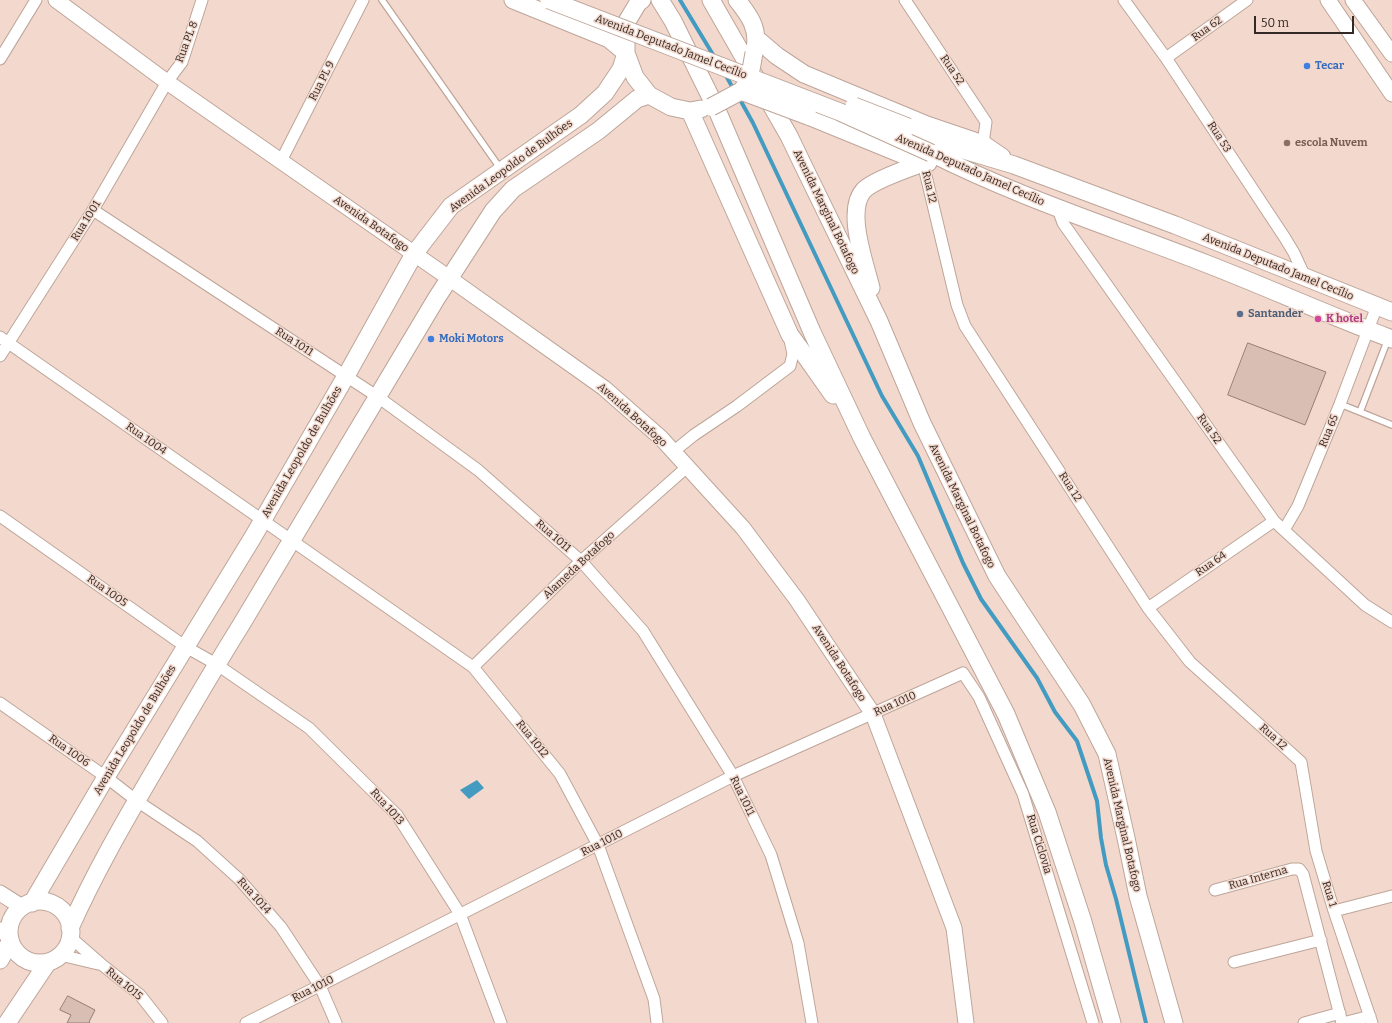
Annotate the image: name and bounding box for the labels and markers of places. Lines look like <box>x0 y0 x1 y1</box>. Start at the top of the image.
place label: Tecar <box>1315 59 1344 73</box>
marker: Tecar <box>1302 61 1312 71</box>
place label: escola Nuvem <box>1295 136 1367 150</box>
marker: escola Nuvem <box>1282 138 1292 148</box>
place label: Santander <box>1248 307 1303 321</box>
marker: Santander <box>1235 309 1245 319</box>
place label: K hotel <box>1326 312 1363 326</box>
marker: K hotel <box>1313 314 1323 324</box>
place label: Moki Motors <box>439 332 504 346</box>
marker: Moki Motors <box>426 334 436 344</box>

